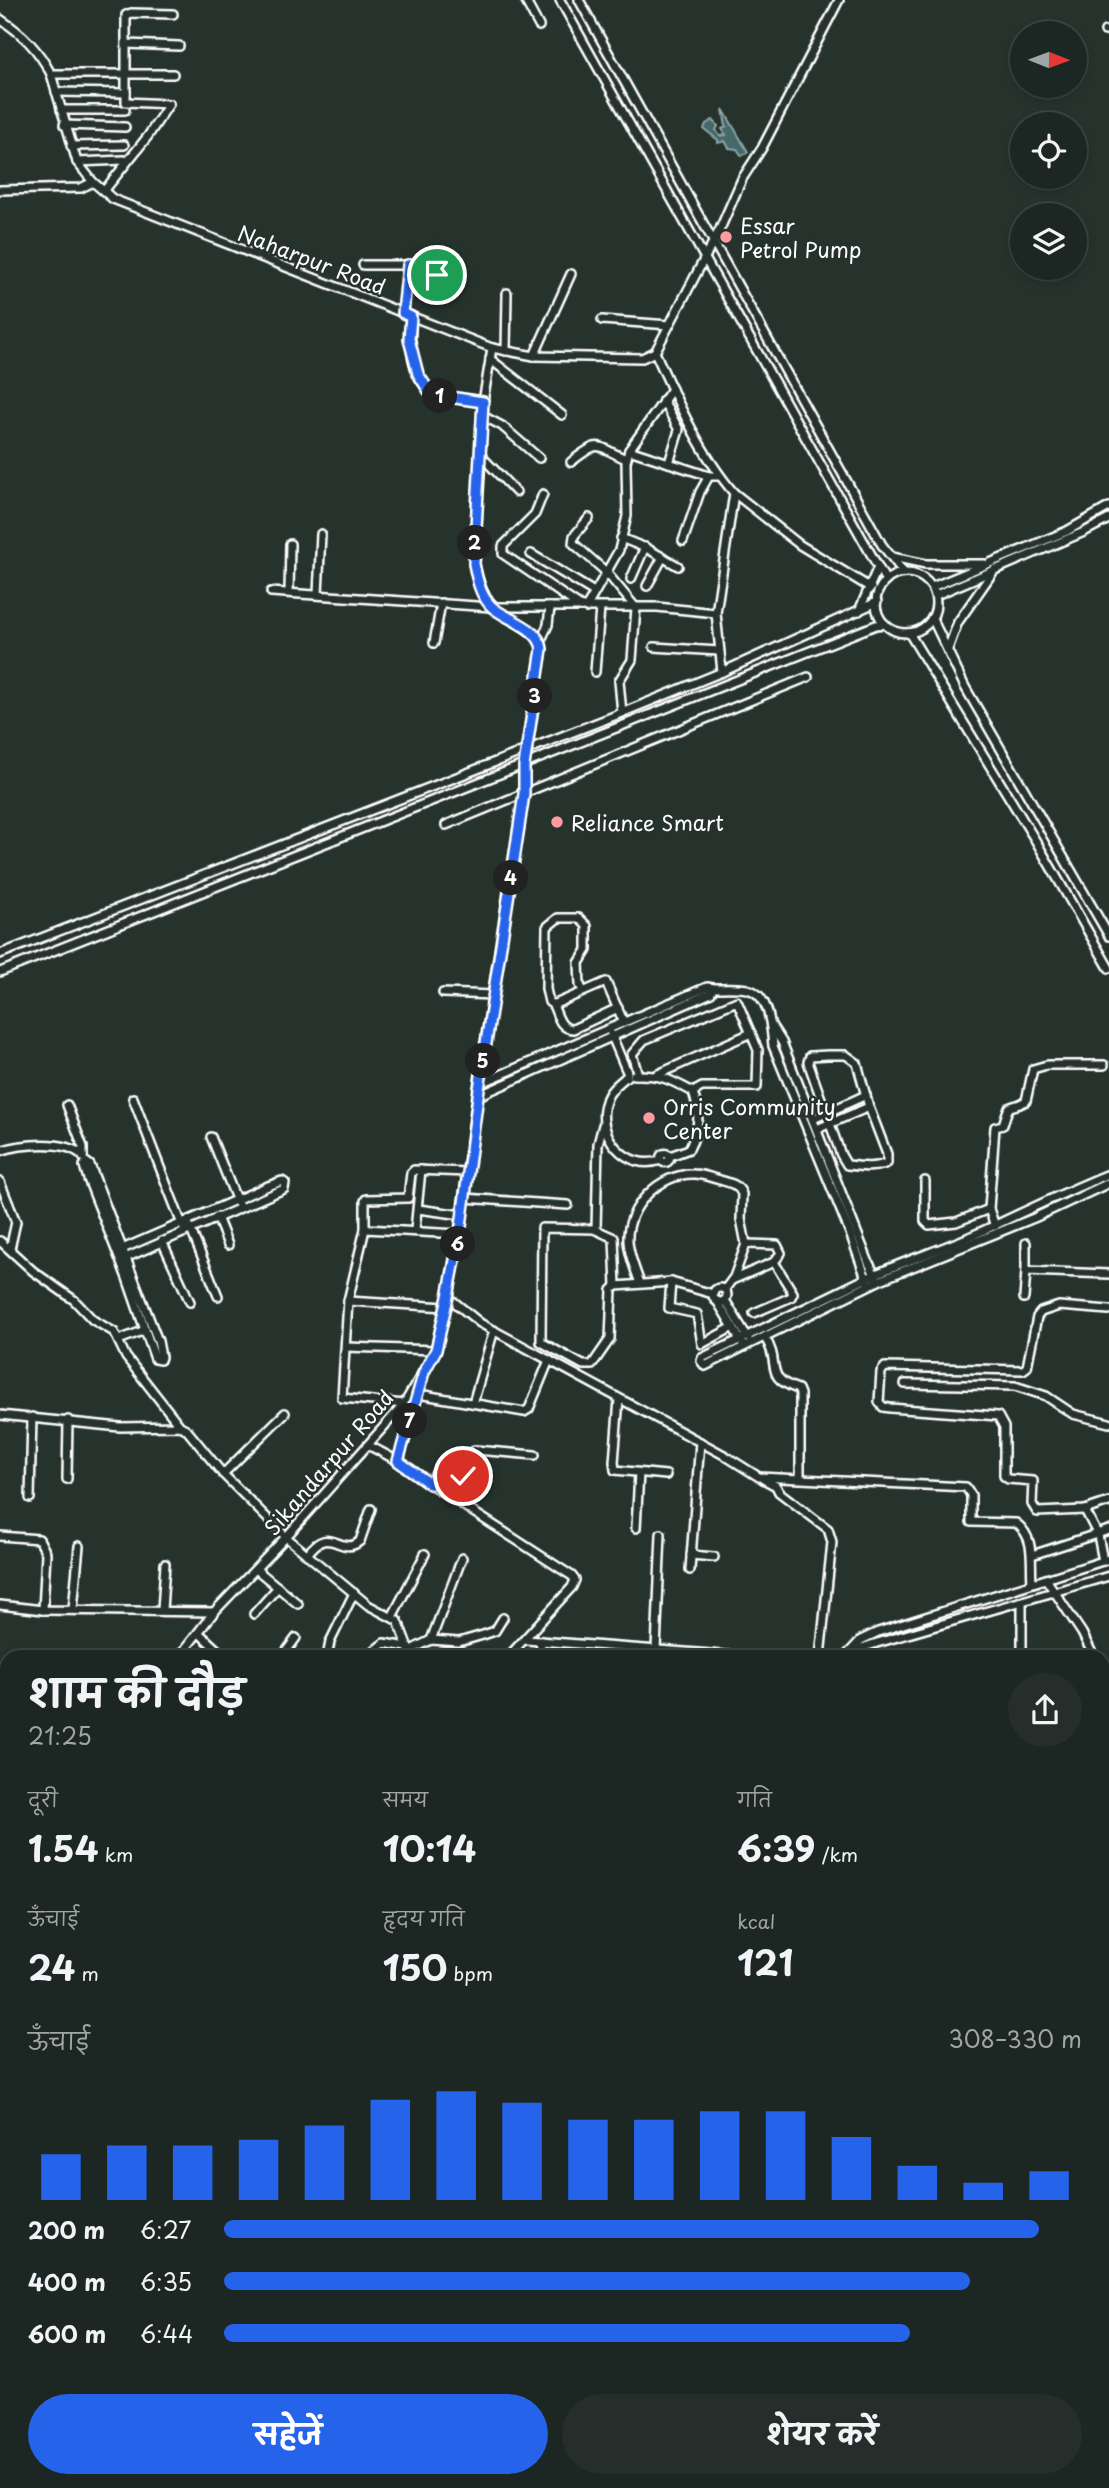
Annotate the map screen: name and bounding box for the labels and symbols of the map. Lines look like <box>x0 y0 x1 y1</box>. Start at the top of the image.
north arrow <box>1010 21 1087 98</box>
place label: Essar Petrol Pump <box>740 209 861 265</box>
street label: Naharpur Road <box>234 216 390 302</box>
marker: Essar Petrol Pump <box>718 229 734 245</box>
pin <box>407 245 467 305</box>
pin: 1 <box>422 378 458 414</box>
pin: 2 <box>458 526 492 560</box>
pin: 3 <box>518 678 552 714</box>
place label: Reliance Smart <box>571 806 724 838</box>
marker: Reliance Smart <box>549 814 565 830</box>
pin: 4 <box>494 860 528 896</box>
pin: 5 <box>466 1044 500 1078</box>
place label: Orris Community Center <box>663 1090 836 1146</box>
marker: Orris Community Center <box>641 1110 657 1126</box>
pin: 6 <box>440 1226 476 1262</box>
street label: Sikandarpur Road <box>256 1382 400 1542</box>
pin: 7 <box>392 1404 428 1438</box>
pin <box>433 1446 493 1506</box>

